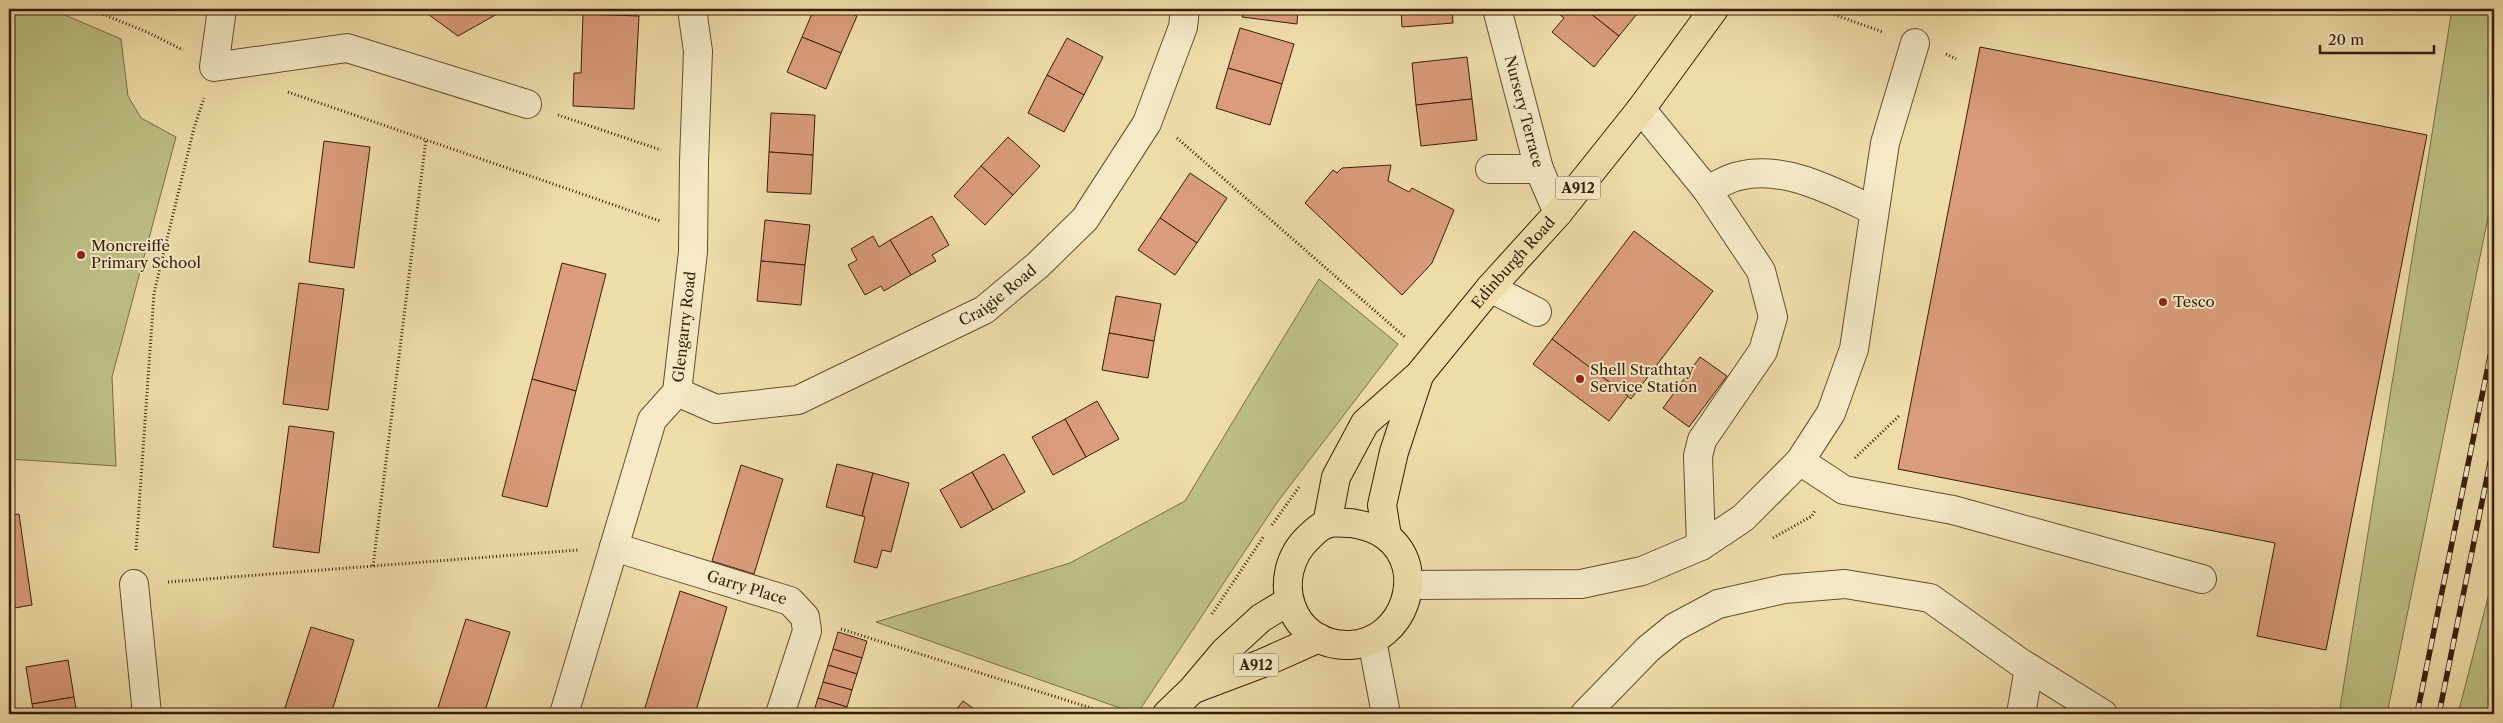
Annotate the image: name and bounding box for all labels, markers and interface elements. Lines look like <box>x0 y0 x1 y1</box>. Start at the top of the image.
scale bar <box>2320 22 2434 54</box>
text: 20 m <box>2328 30 2364 49</box>
street label: Nursery Terrace <box>1501 53 1548 170</box>
road number: A912 <box>1556 177 1600 200</box>
street label: Edinburgh Road <box>1467 213 1559 312</box>
place label: Moncreiffe Primary School <box>91 236 202 272</box>
marker: Moncreiffe Primary School <box>75 249 87 261</box>
street label: Craigie Road <box>955 260 1040 330</box>
street label: Glengarry Road <box>668 270 700 383</box>
place label: Tesco <box>2173 292 2215 311</box>
marker: Tesco <box>2157 296 2169 308</box>
place label: Shell Strathtay Service Station <box>1590 360 1698 396</box>
marker: Shell Strathtay Service Station <box>1574 373 1586 385</box>
street label: Garry Place <box>704 566 790 609</box>
road number: A912 <box>1234 654 1278 676</box>

